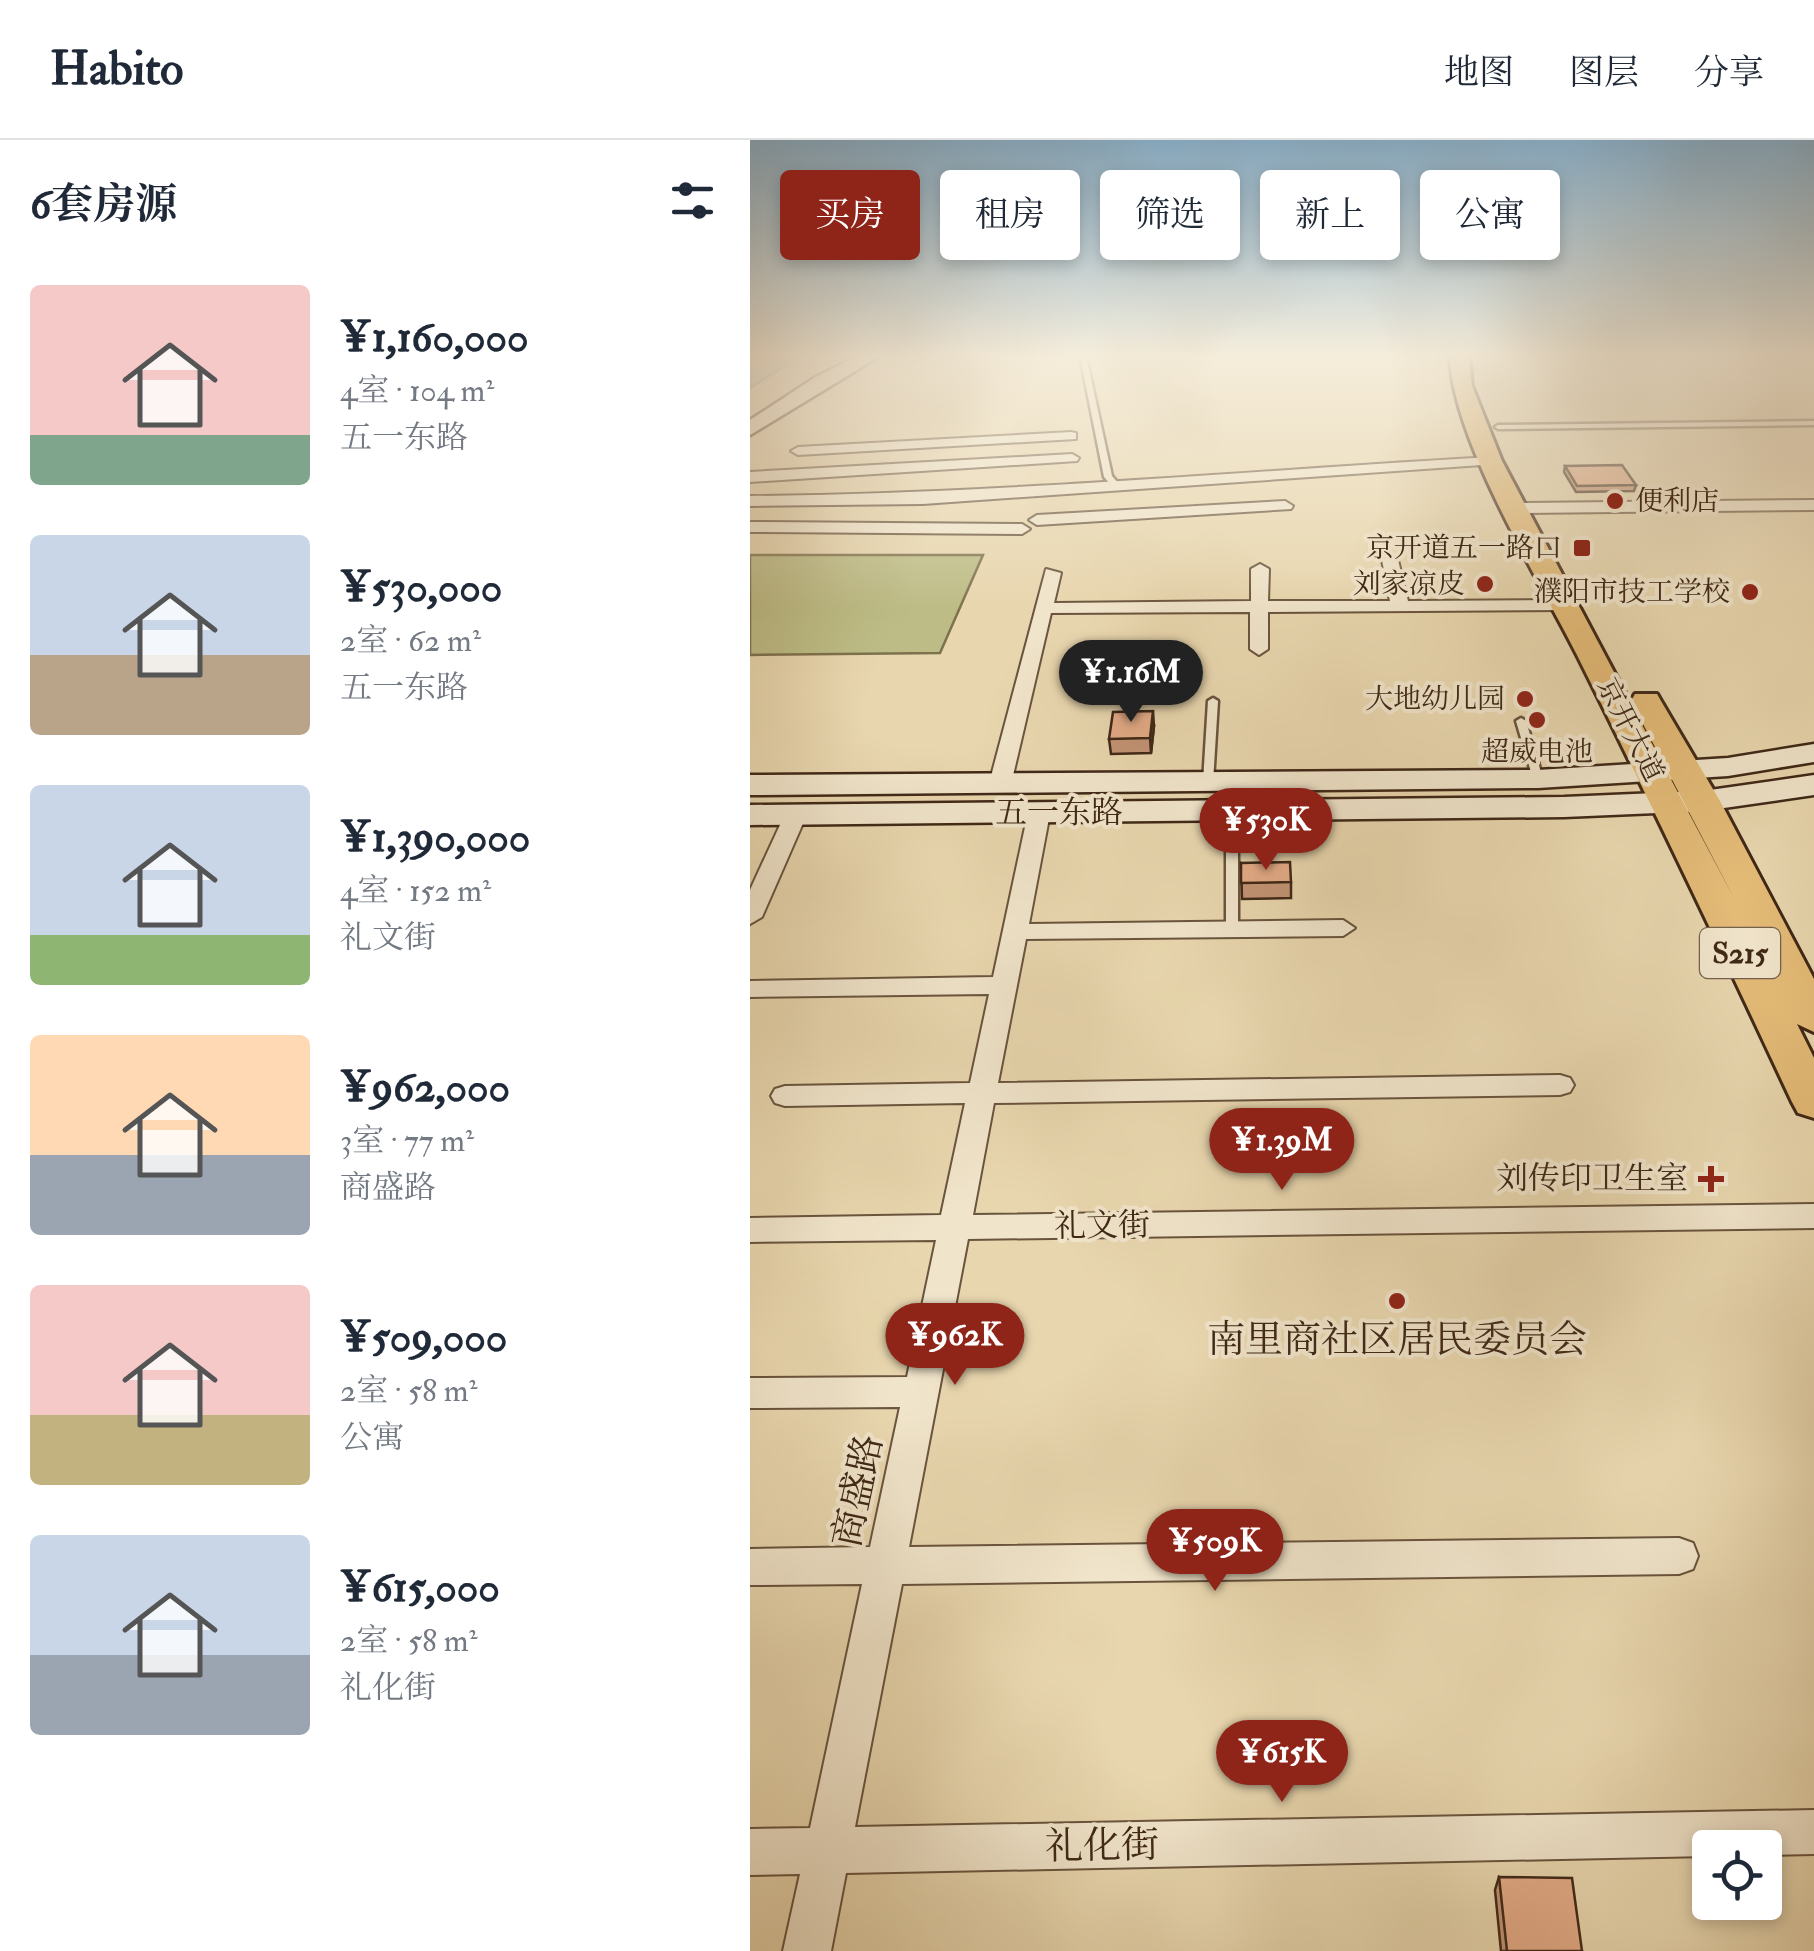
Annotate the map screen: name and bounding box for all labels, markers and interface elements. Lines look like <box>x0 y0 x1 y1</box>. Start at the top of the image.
text: Habito <box>50 39 183 99</box>
text: 地图 <box>1444 51 1514 95</box>
text: 图层 <box>1569 51 1639 95</box>
text: 分享 <box>1694 51 1764 95</box>
chip: 买房 <box>780 170 920 260</box>
chip: 租房 <box>940 170 1080 260</box>
chip: 筛选 <box>1100 170 1240 260</box>
chip: 新上 <box>1260 170 1400 260</box>
chip: 公寓 <box>1420 170 1560 260</box>
icon: filters <box>665 173 720 228</box>
text: 6套房源 <box>30 179 177 231</box>
text: ¥1,160,000 <box>340 312 529 364</box>
icon: home <box>110 325 230 445</box>
text: 4室 · 104 m² <box>340 371 494 411</box>
text: 五一东路 <box>340 418 468 458</box>
place label: 便利店 <box>1635 484 1719 519</box>
marker: 便利店 <box>1604 490 1626 512</box>
place label: 京开道五一路口 <box>1366 531 1562 566</box>
marker: 京开道五一路口 <box>1571 537 1593 559</box>
text: ¥530,000 <box>340 562 502 614</box>
place label: 刘家凉皮 <box>1353 567 1465 602</box>
marker: 刘家凉皮 <box>1474 573 1496 595</box>
icon: home <box>110 575 230 695</box>
place label: 濮阳市技工学校 <box>1534 575 1730 610</box>
marker: 濮阳市技工学校 <box>1739 581 1761 603</box>
text: 2室 · 62 m² <box>340 621 481 661</box>
pin: ¥1.16M <box>1050 640 1212 725</box>
text: ¥1.16M <box>1081 652 1181 692</box>
text: 五一东路 <box>340 668 468 708</box>
street label: 京开大道 <box>1589 672 1671 788</box>
place label: 大地幼儿园 <box>1365 682 1505 717</box>
marker: 大地幼儿园 <box>1514 688 1536 710</box>
marker: 超威电池 <box>1526 709 1548 731</box>
place label: 超威电池 <box>1481 735 1593 770</box>
pin: ¥530K <box>1196 788 1336 873</box>
street label: 五一东路 <box>995 793 1123 833</box>
text: ¥530K <box>1221 800 1311 840</box>
text: ¥1,390,000 <box>340 812 530 864</box>
icon: home <box>110 825 230 945</box>
text: 4室 · 152 m² <box>340 871 491 911</box>
text: 礼文街 <box>340 918 436 958</box>
road number: S215 <box>1700 928 1780 978</box>
text: ¥962,000 <box>340 1062 510 1114</box>
icon: home <box>110 1075 230 1195</box>
pin: ¥1.39M <box>1201 1108 1363 1193</box>
text: ¥1.39M <box>1231 1120 1333 1160</box>
text: 3室 · 77 m² <box>340 1121 474 1161</box>
place label: 刘传印卫生室 <box>1496 1159 1688 1199</box>
marker: 刘传印卫生室 <box>1698 1166 1724 1192</box>
text: 商盛路 <box>340 1168 436 1208</box>
street label: 礼文街 <box>1054 1205 1150 1247</box>
marker: 南里商社区居民委员会 <box>1386 1290 1408 1312</box>
pin: ¥962K <box>885 1303 1025 1388</box>
text: ¥509,000 <box>340 1312 507 1364</box>
text: ¥962K <box>907 1315 1003 1355</box>
place label: 南里商社区居民委员会 <box>1207 1316 1587 1364</box>
icon: home <box>110 1325 230 1445</box>
text: 2室 · 58 m² <box>340 1371 478 1411</box>
text: 公寓 <box>340 1418 404 1458</box>
street label: 商盛路 <box>823 1430 893 1552</box>
pin: ¥509K <box>1145 1509 1285 1594</box>
text: ¥509K <box>1169 1521 1262 1561</box>
text: ¥615,000 <box>340 1562 500 1614</box>
icon: home <box>110 1575 230 1695</box>
text: 2室 · 58 m² <box>340 1621 478 1661</box>
text: 礼化街 <box>340 1668 436 1708</box>
pin: ¥615K <box>1212 1720 1352 1805</box>
text: ¥615K <box>1238 1732 1326 1772</box>
street label: 礼化街 <box>1045 1821 1159 1871</box>
map controls <box>1692 1830 1782 1920</box>
button: locate <box>1692 1830 1782 1920</box>

